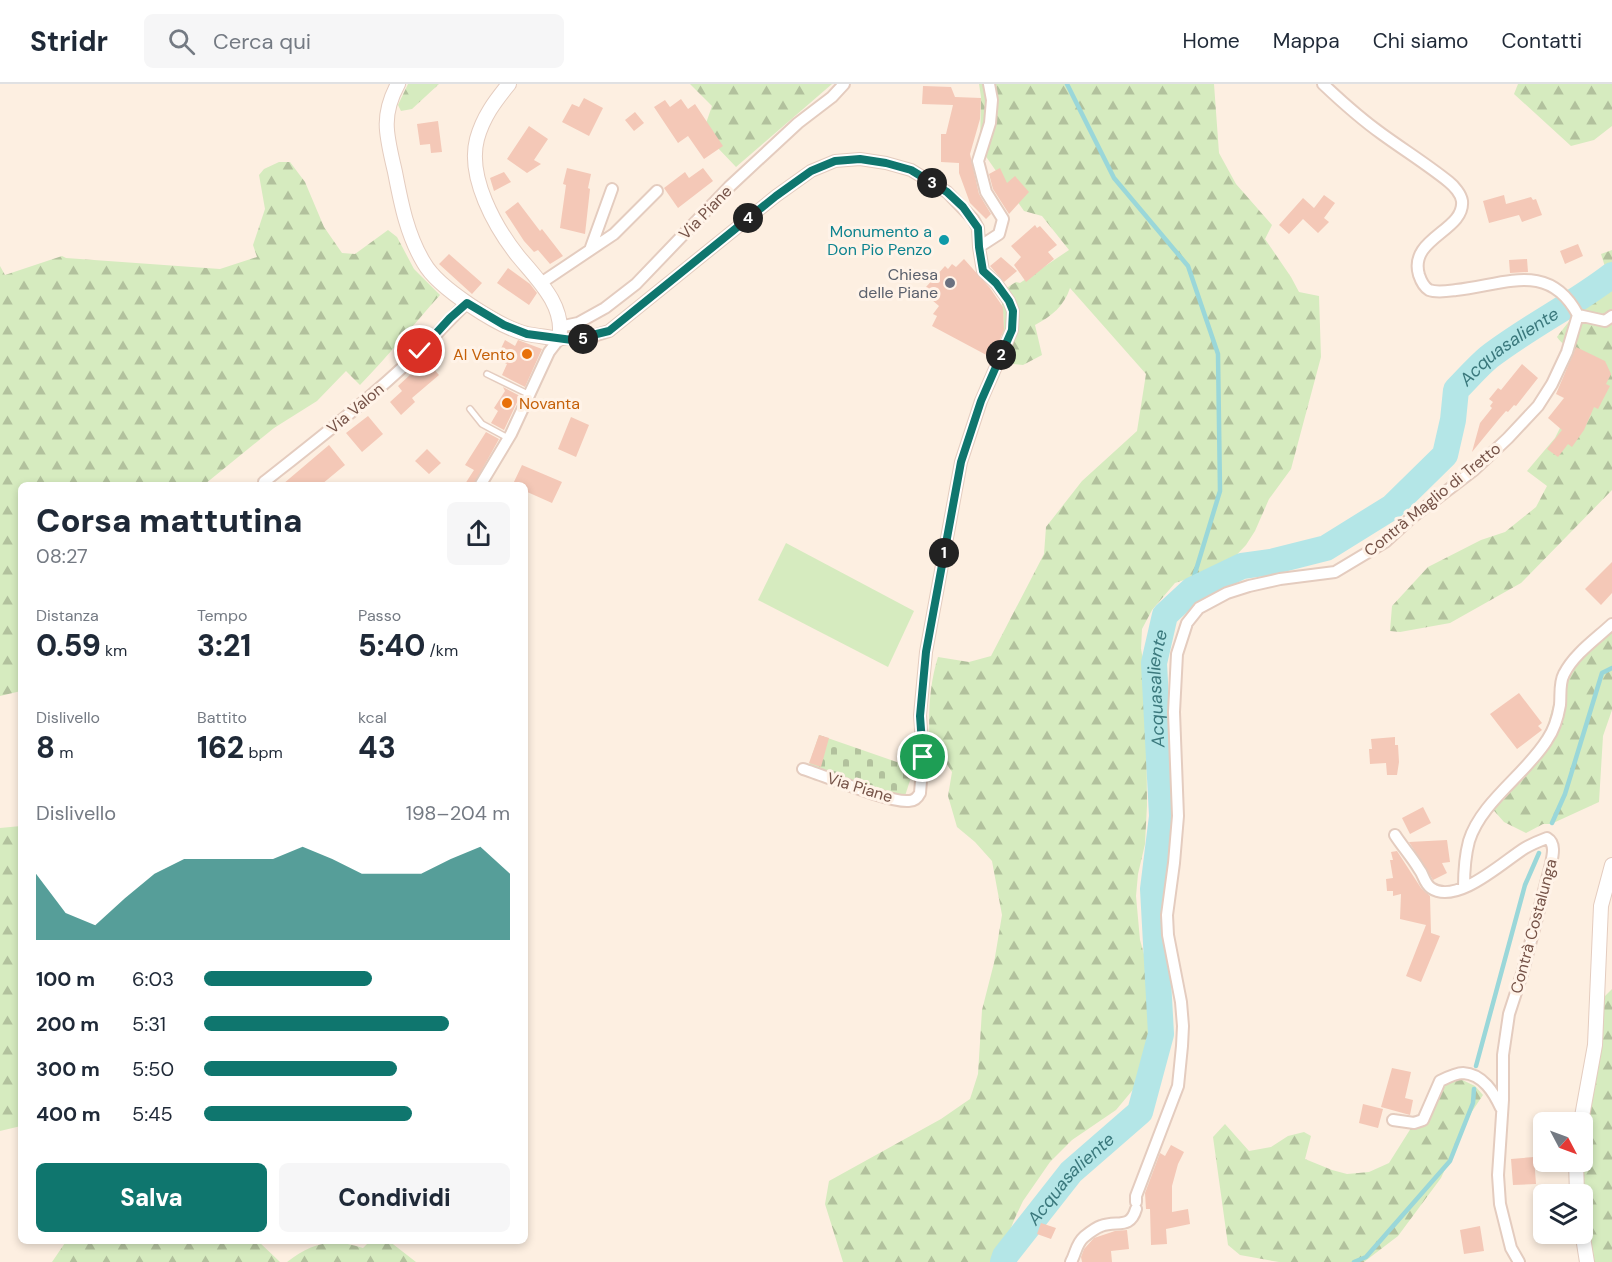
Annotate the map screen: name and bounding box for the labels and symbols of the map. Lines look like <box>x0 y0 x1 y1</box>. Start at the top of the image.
pin: 3 <box>917 168 947 198</box>
street label: Via Piane <box>674 181 736 244</box>
pin: 4 <box>733 203 763 233</box>
place label: Monumento a Don Pio Penzo <box>827 221 932 260</box>
marker: Monumento a Don Pio Penzo <box>937 233 951 247</box>
place label: Chiesa delle Piane <box>858 264 938 303</box>
marker: Chiesa delle Piane <box>943 276 957 290</box>
water label: Acquasaliente <box>1453 302 1563 392</box>
pin: 5 <box>568 324 598 354</box>
pin <box>394 325 445 376</box>
pin: 2 <box>986 340 1016 370</box>
place label: Al Vento <box>453 344 515 365</box>
marker: Al Vento <box>520 347 534 361</box>
street label: Via Valon <box>322 378 388 438</box>
place label: Novanta <box>519 393 580 414</box>
marker: Novanta <box>500 396 514 410</box>
street label: Contrà Maglio di Tretto <box>1360 438 1505 561</box>
pin: 1 <box>929 538 959 568</box>
water label: Acquasaliente <box>1141 627 1173 749</box>
pin <box>897 731 948 782</box>
street label: Via Piane <box>824 768 895 807</box>
street label: Contrà Costalunga <box>1505 857 1562 996</box>
north arrow <box>1533 1112 1593 1172</box>
water label: Acquasaliente <box>1021 1127 1120 1231</box>

